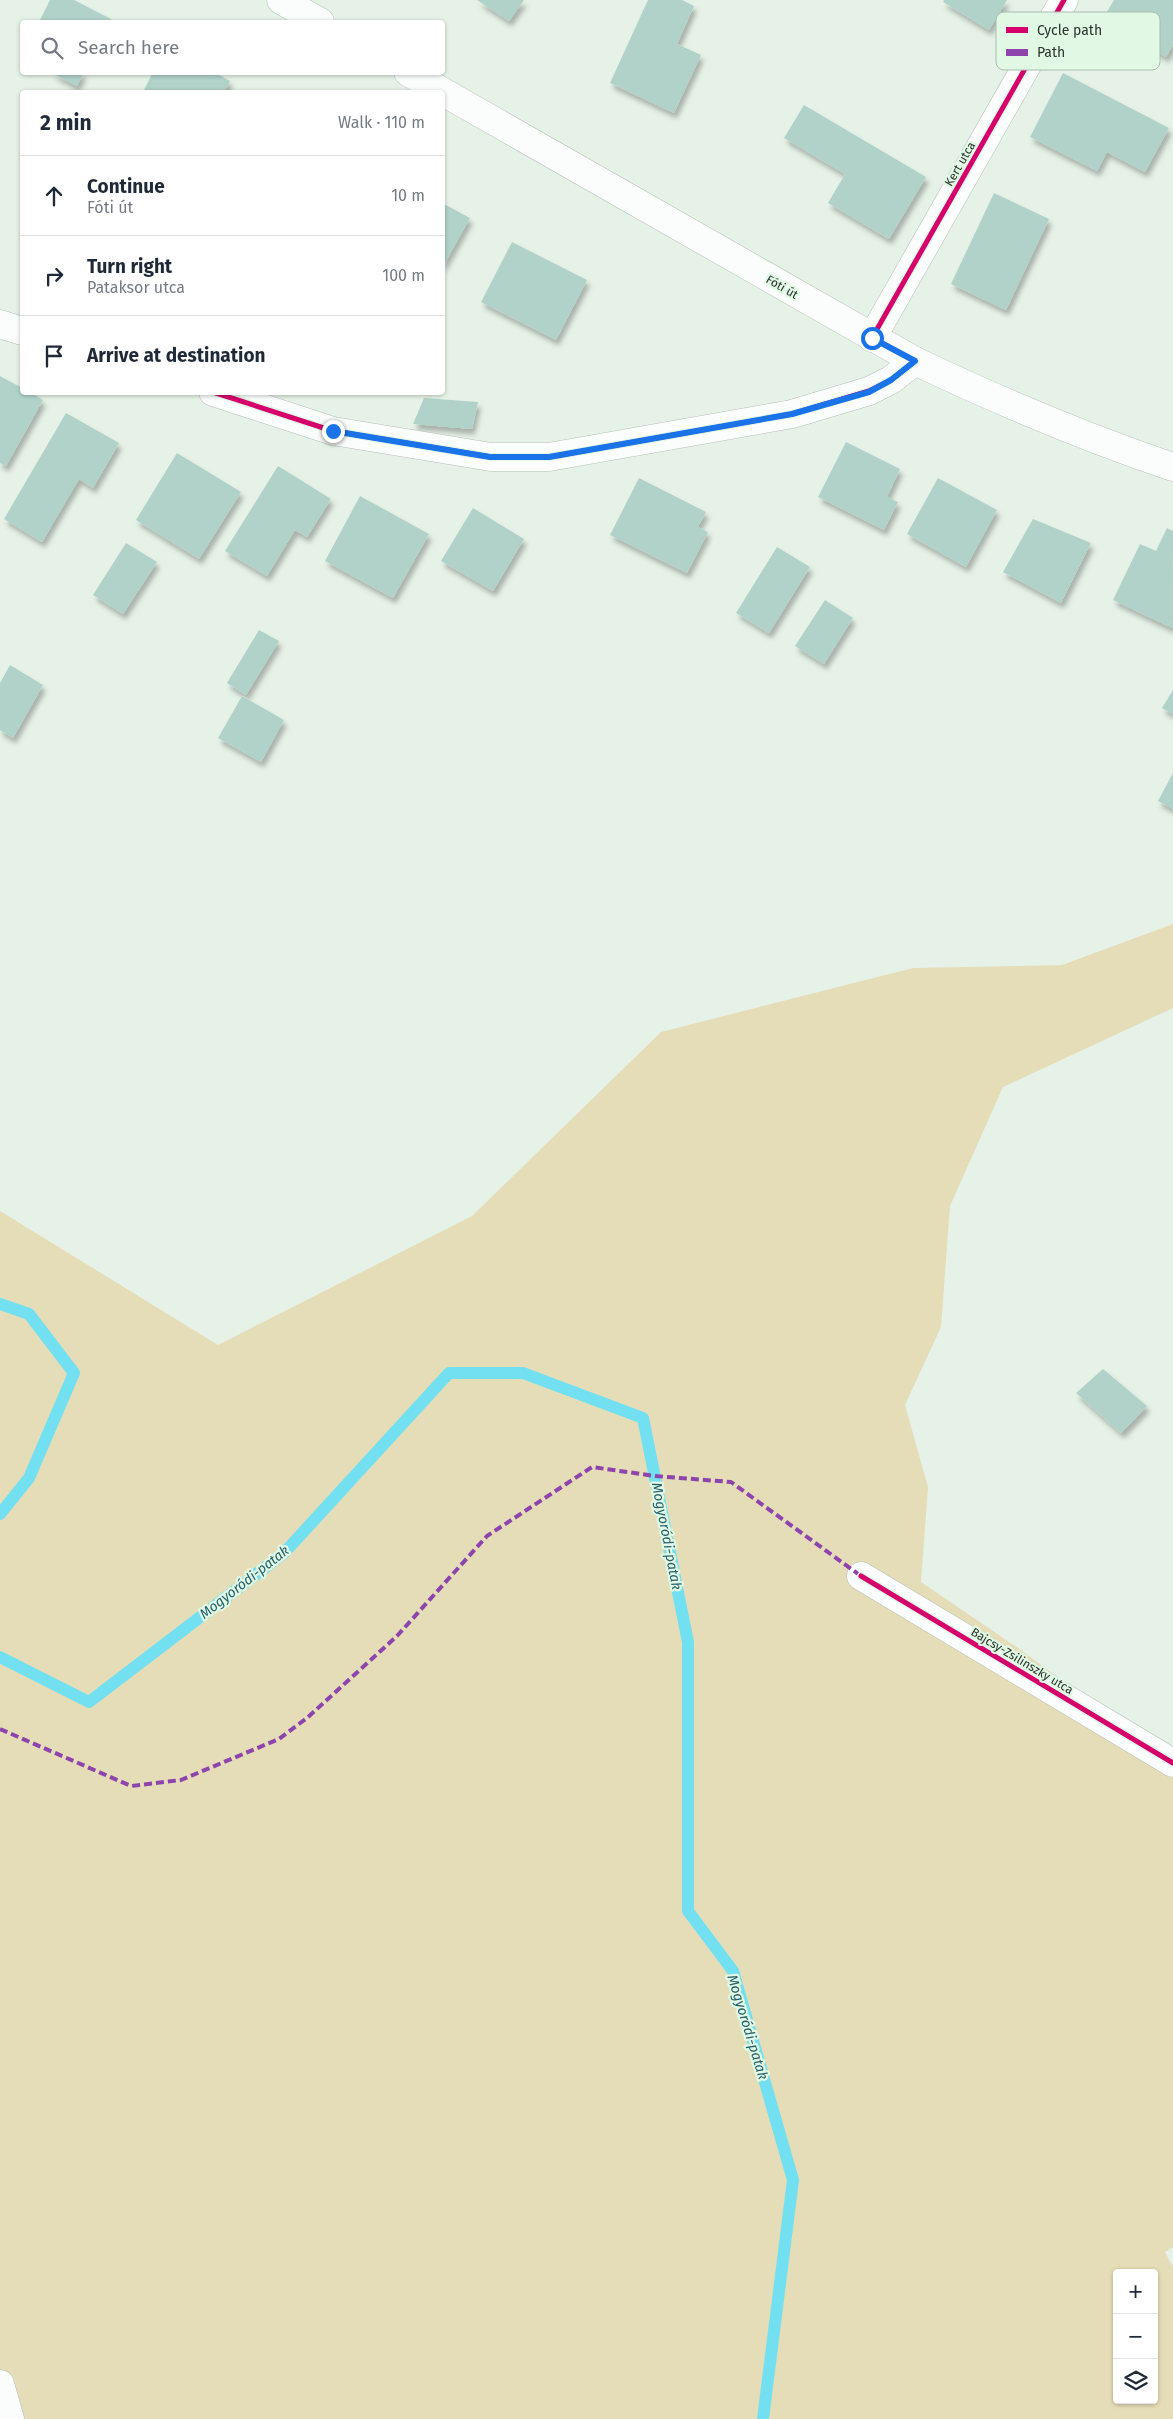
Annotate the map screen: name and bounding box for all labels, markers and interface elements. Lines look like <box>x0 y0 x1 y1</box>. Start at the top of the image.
legend <box>996 12 1160 70</box>
search box <box>20 20 445 75</box>
text: Cycle path <box>1037 22 1102 39</box>
icon: search <box>38 34 66 62</box>
text: Search here <box>78 36 179 59</box>
text: Path <box>1037 44 1065 61</box>
text: 2 min <box>40 110 92 136</box>
text: Walk · 110 m <box>338 113 425 132</box>
street label: Kert utca <box>942 139 978 189</box>
text: Continue <box>87 175 165 198</box>
icon: ahead <box>40 182 68 210</box>
text: 10 m <box>391 186 425 205</box>
text: Fóti út <box>87 198 133 217</box>
text: Turn right <box>87 255 172 278</box>
icon: right <box>40 262 68 290</box>
text: 100 m <box>382 266 425 285</box>
street label: Fóti út <box>763 272 801 302</box>
text: Pataksor utca <box>87 278 185 297</box>
route start <box>861 327 884 350</box>
icon: arrive <box>40 342 68 370</box>
text: Arrive at destination <box>87 344 266 367</box>
route end <box>322 420 345 443</box>
water label: Mogyoródi-patak <box>648 1481 685 1592</box>
water label: Mogyoródi-patak <box>196 1542 293 1623</box>
street label: Bajcsy-Zsilinszky utca <box>968 1625 1076 1697</box>
water label: Mogyoródi-patak <box>723 1973 772 2082</box>
map controls <box>1113 2269 1158 2404</box>
button: + <box>1113 2269 1158 2314</box>
button: − <box>1113 2314 1158 2359</box>
button: layers <box>1113 2359 1158 2404</box>

